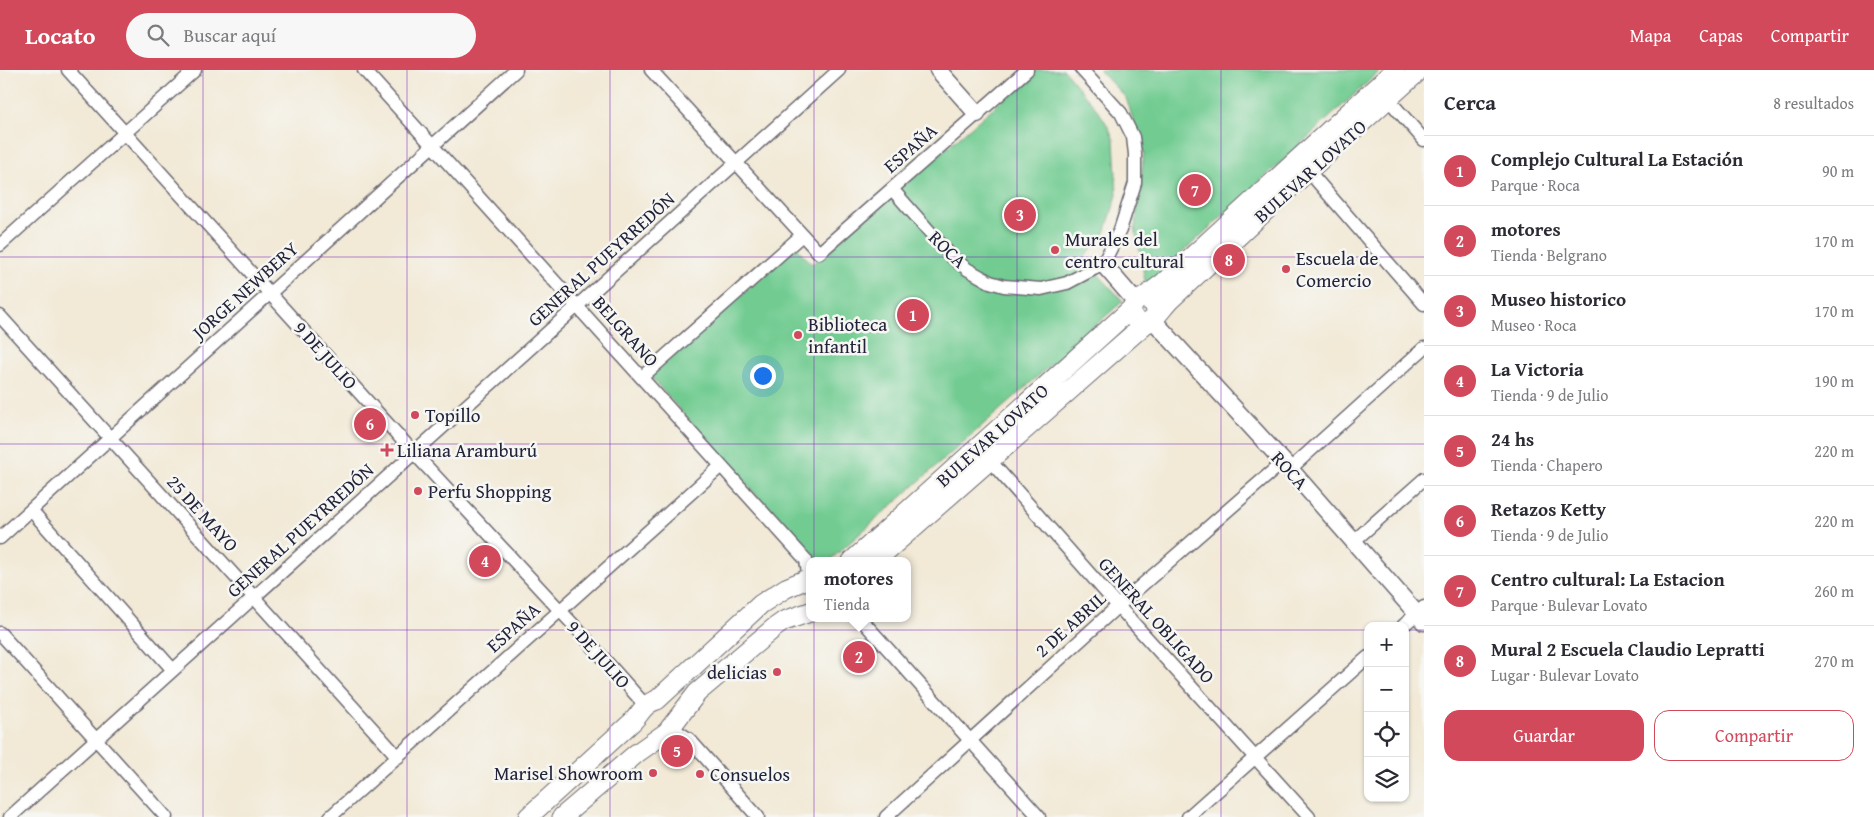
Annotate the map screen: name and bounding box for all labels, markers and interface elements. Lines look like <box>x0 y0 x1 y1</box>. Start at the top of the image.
search box <box>126 13 476 58</box>
text: Locato <box>25 18 96 53</box>
icon: search <box>144 21 172 49</box>
text: Buscar aquí <box>184 21 276 49</box>
text: Mapa <box>1630 22 1671 49</box>
text: Capas <box>1699 22 1743 49</box>
text: Compartir <box>1771 22 1849 49</box>
text: Cerca <box>1444 87 1496 118</box>
text: 8 resultados <box>1773 91 1854 115</box>
street label: BULEVAR LOVATO <box>1247 113 1373 229</box>
street label: ESPAÑA <box>877 116 943 179</box>
text: Complejo Cultural La Estación <box>1491 145 1743 173</box>
text: 1 <box>1456 159 1464 183</box>
text: 90 m <box>1822 159 1854 183</box>
pin: 7 <box>1179 171 1211 209</box>
text: Parque · Roca <box>1491 173 1580 197</box>
street label: GENERAL PUEYRREDÓN <box>521 185 681 333</box>
pin: 3 <box>1004 196 1036 234</box>
text: motores <box>1491 215 1561 243</box>
street label: ROCA <box>923 224 974 275</box>
place label: Murales del centro cultural <box>1065 225 1184 275</box>
text: 2 <box>1456 229 1464 253</box>
text: 170 m <box>1814 229 1854 253</box>
street label: JORGE NEWBERY <box>184 234 305 347</box>
pin: 8 <box>1213 241 1245 279</box>
text: Tienda · Belgrano <box>1491 243 1607 267</box>
marker: Murales del centro cultural <box>1049 244 1061 256</box>
place label: Escuela de Comercio <box>1296 244 1378 294</box>
marker: Escuela de Comercio <box>1280 263 1292 275</box>
text: Museo historico <box>1491 285 1626 313</box>
street label: BELGRANO <box>586 289 666 373</box>
pin: 1 <box>897 296 929 334</box>
text: 3 <box>1456 299 1464 323</box>
text: 170 m <box>1814 299 1854 323</box>
place label: Biblioteca infantil <box>808 310 887 360</box>
text: Museo · Roca <box>1491 313 1577 337</box>
street label: 9 DE JULIO <box>288 314 364 396</box>
marker: Biblioteca infantil <box>792 329 804 341</box>
text: La Victoria <box>1491 355 1584 383</box>
your location <box>750 363 776 389</box>
text: 4 <box>1456 369 1464 393</box>
text: 190 m <box>1814 369 1854 393</box>
street label: BULEVAR LOVATO <box>929 377 1055 493</box>
text: Tienda · 9 de Julio <box>1491 383 1608 407</box>
place label: Topillo <box>425 401 481 429</box>
pin: 6 <box>354 405 386 443</box>
marker: Topillo <box>409 409 421 421</box>
text: 24 hs <box>1491 425 1534 453</box>
place label: Liliana Aramburú <box>397 436 538 464</box>
text: 5 <box>1456 439 1464 463</box>
text: 220 m <box>1814 439 1854 463</box>
marker: Liliana Aramburú <box>381 444 393 456</box>
street label: ROCA <box>1265 444 1315 496</box>
text: Tienda · Chapero <box>1491 453 1603 477</box>
street label: GENERAL PUEYRREDÓN <box>220 456 380 604</box>
street label: 25 DE MAYO <box>161 468 245 558</box>
place label: Perfu Shopping <box>428 477 552 505</box>
marker: Perfu Shopping <box>412 485 424 497</box>
text: Retazos Ketty <box>1491 495 1606 523</box>
text: 6 <box>1456 509 1464 533</box>
text: 220 m <box>1814 509 1854 533</box>
text: Tienda · 9 de Julio <box>1491 523 1608 547</box>
pin: 4 <box>469 542 501 580</box>
street label: GENERAL OBLIGADO <box>1092 550 1222 690</box>
popup <box>806 557 911 622</box>
text: motores <box>824 564 893 592</box>
text: Centro cultural: La Estacion <box>1491 565 1725 593</box>
text: 7 <box>1456 579 1464 603</box>
text: 260 m <box>1814 579 1854 603</box>
street label: 2 DE ABRIL <box>1028 584 1112 664</box>
text: Tienda <box>824 592 870 616</box>
text: Parque · Bulevar Lovato <box>1491 593 1648 617</box>
street label: ESPAÑA <box>480 595 546 659</box>
street label: 9 DE JULIO <box>561 613 637 695</box>
map controls <box>1364 622 1409 802</box>
button: + <box>1364 622 1409 667</box>
text: Mural 2 Escuela Claudio Lepratti <box>1491 635 1765 663</box>
pin: 2 <box>843 638 875 676</box>
text: 8 <box>1456 649 1464 673</box>
text: 270 m <box>1814 649 1854 673</box>
place label: delicias <box>707 658 767 686</box>
text: Lugar · Bulevar Lovato <box>1491 663 1639 687</box>
marker: delicias <box>771 666 783 678</box>
button: − <box>1364 667 1409 712</box>
button: Guardar <box>1444 710 1644 761</box>
button: Compartir <box>1654 710 1854 761</box>
button: locate <box>1364 712 1409 757</box>
pin: 5 <box>661 732 693 770</box>
button: layers <box>1364 757 1409 802</box>
place label: Marisel Showroom <box>494 759 643 787</box>
place label: Consuelos <box>710 760 790 788</box>
marker: Marisel Showroom <box>647 767 659 779</box>
marker: Consuelos <box>694 768 706 780</box>

